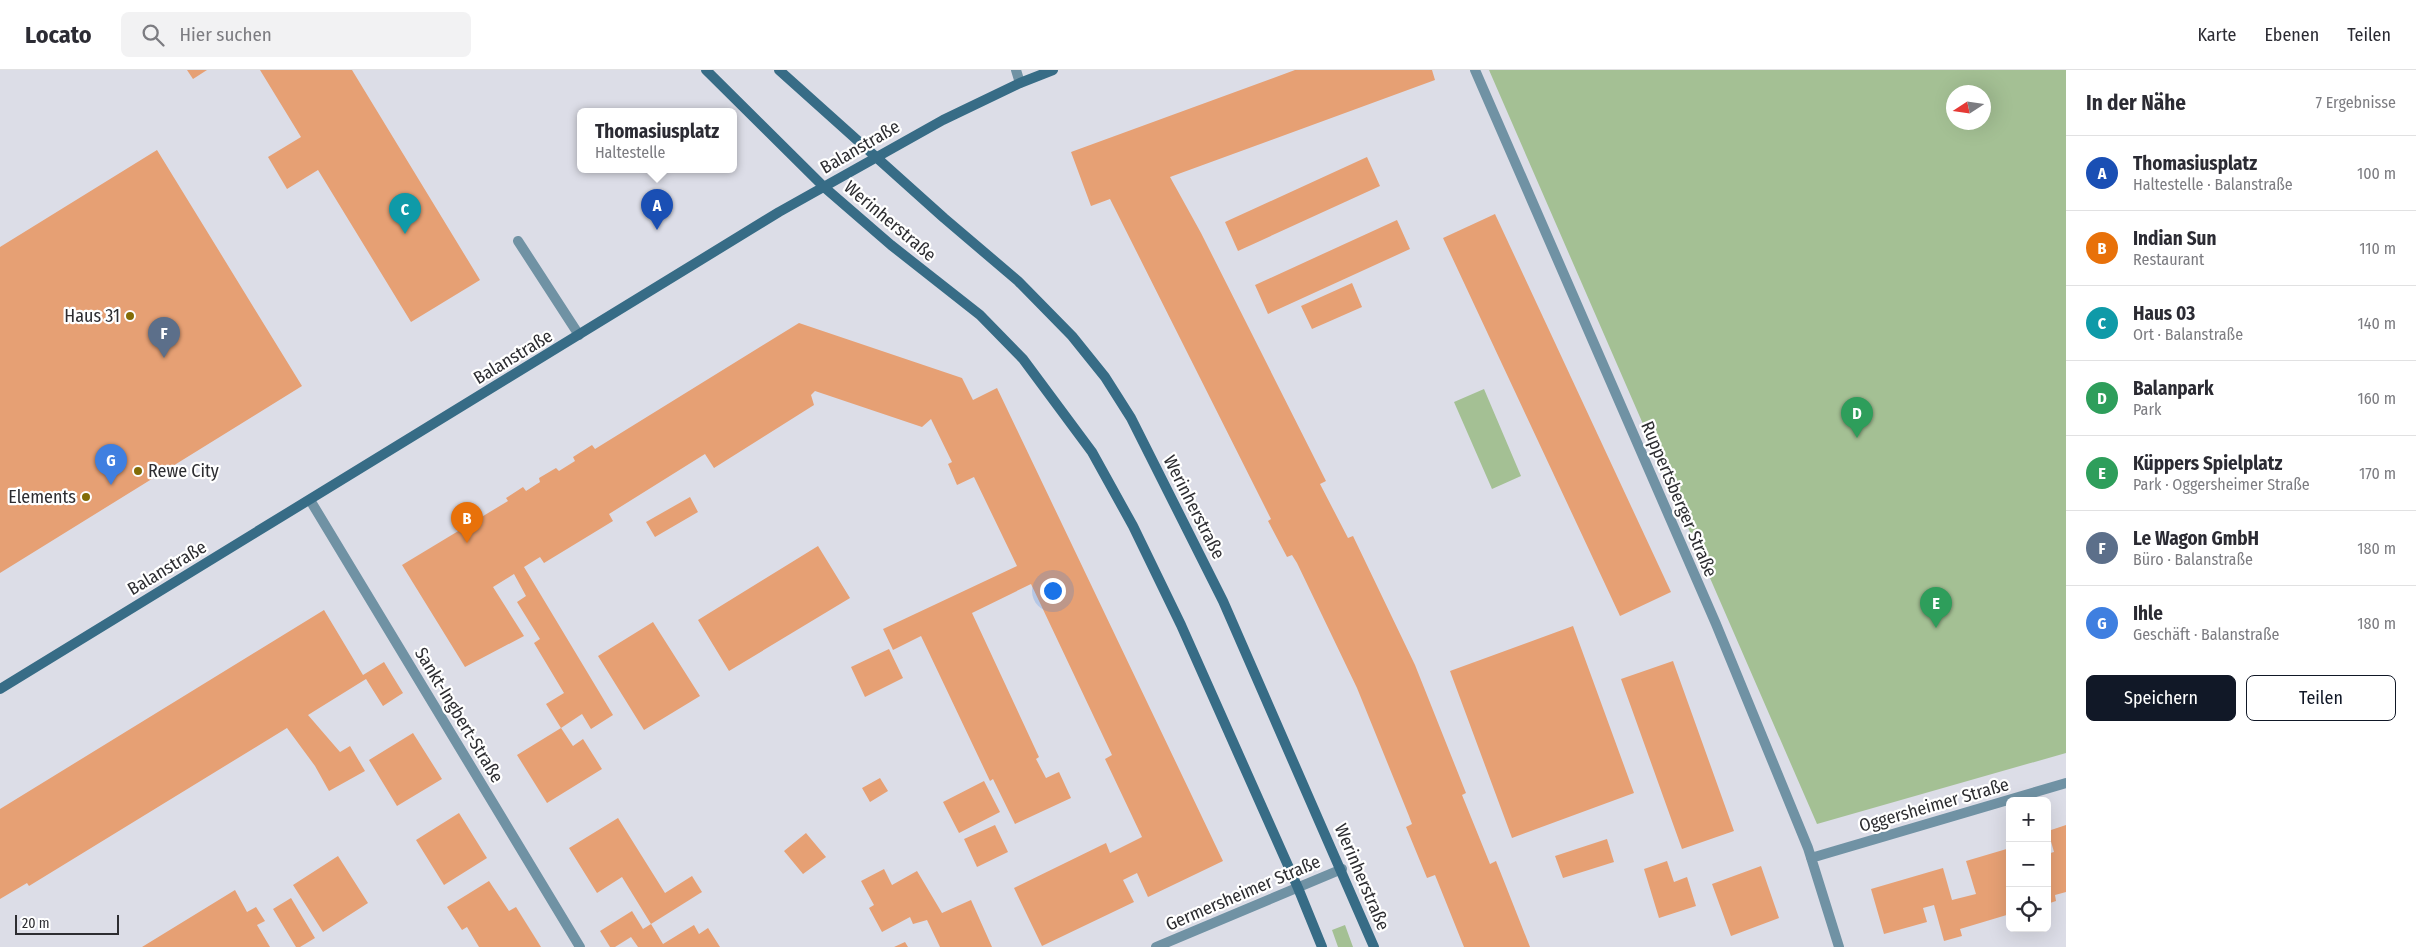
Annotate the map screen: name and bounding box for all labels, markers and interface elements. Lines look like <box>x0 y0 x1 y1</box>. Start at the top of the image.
search box <box>121 12 471 57</box>
text: Locato <box>25 21 91 49</box>
icon: search <box>139 21 167 49</box>
text: Hier suchen <box>179 23 272 46</box>
text: Karte <box>2197 24 2236 46</box>
text: Ebenen <box>2264 24 2319 46</box>
text: Teilen <box>2347 24 2391 46</box>
north arrow <box>1946 85 1991 130</box>
text: In der Nähe <box>2086 90 2186 116</box>
text: 7 Ergebnisse <box>2316 93 2396 112</box>
popup <box>577 108 737 173</box>
street label: Balanstraße <box>816 115 904 179</box>
text: Thomasiusplatz <box>595 120 719 143</box>
text: Haltestelle <box>595 143 665 162</box>
text: Thomasiusplatz <box>2133 152 2257 175</box>
text: A <box>2098 164 2106 183</box>
text: 100 m <box>2357 164 2396 183</box>
text: Haltestelle · Balanstraße <box>2133 175 2293 194</box>
street label: Werinherstraße <box>839 176 941 266</box>
pin: A <box>641 189 673 230</box>
pin: C <box>389 193 421 234</box>
text: Indian Sun <box>2133 227 2216 250</box>
text: B <box>2098 239 2106 258</box>
text: 110 m <box>2359 239 2396 258</box>
text: Restaurant <box>2133 250 2204 269</box>
text: Haus 03 <box>2133 302 2195 325</box>
place label: Haus 31 <box>64 305 120 327</box>
marker: Haus 31 <box>124 310 136 322</box>
text: C <box>2098 314 2106 333</box>
text: 140 m <box>2358 314 2396 333</box>
pin: F <box>148 317 180 358</box>
street label: Balanstraße <box>470 325 557 389</box>
text: Ort · Balanstraße <box>2133 325 2243 344</box>
text: Balanpark <box>2133 377 2214 400</box>
text: D <box>2097 389 2107 408</box>
text: 160 m <box>2357 389 2396 408</box>
pin: D <box>1841 397 1873 438</box>
text: Park <box>2133 400 2161 419</box>
street label: Ruppertsberger Straße <box>1636 418 1722 580</box>
pin: G <box>95 444 127 485</box>
street label: Werinherstraße <box>1158 451 1230 563</box>
text: Küppers Spielplatz <box>2133 452 2282 475</box>
place label: Rewe City <box>148 460 219 482</box>
text: E <box>2098 464 2106 483</box>
text: 170 m <box>2359 464 2396 483</box>
marker: Rewe City <box>132 465 144 477</box>
text: Park · Oggersheimer Straße <box>2133 475 2310 494</box>
place label: Elements <box>8 486 76 508</box>
marker: Elements <box>80 491 92 503</box>
pin: B <box>451 502 483 543</box>
text: Le Wagon GmbH <box>2133 527 2259 550</box>
street label: Balanstraße <box>124 536 211 600</box>
text: F <box>2098 539 2106 558</box>
text: 180 m <box>2357 539 2396 558</box>
text: Büro · Balanstraße <box>2133 550 2253 569</box>
your location <box>1040 578 1066 604</box>
pin: E <box>1920 587 1952 628</box>
text: Ihle <box>2133 602 2163 625</box>
text: G <box>2097 614 2107 633</box>
text: 180 m <box>2357 614 2396 633</box>
text: Geschäft · Balanstraße <box>2133 625 2279 644</box>
street label: Sankt-Ingbert-Straße <box>410 643 508 787</box>
button: Speichern <box>2086 675 2236 721</box>
button: Teilen <box>2246 675 2396 721</box>
street label: Oggersheimer Straße <box>1857 773 2011 837</box>
map controls <box>2006 797 2051 932</box>
button: + <box>2006 797 2051 842</box>
street label: Werinherstraße <box>1330 820 1394 934</box>
button: − <box>2006 842 2051 887</box>
street label: Germersheimer Straße <box>1162 850 1324 936</box>
button: locate <box>2006 887 2051 932</box>
scale bar <box>15 912 119 935</box>
text: 20 m <box>22 915 50 932</box>

